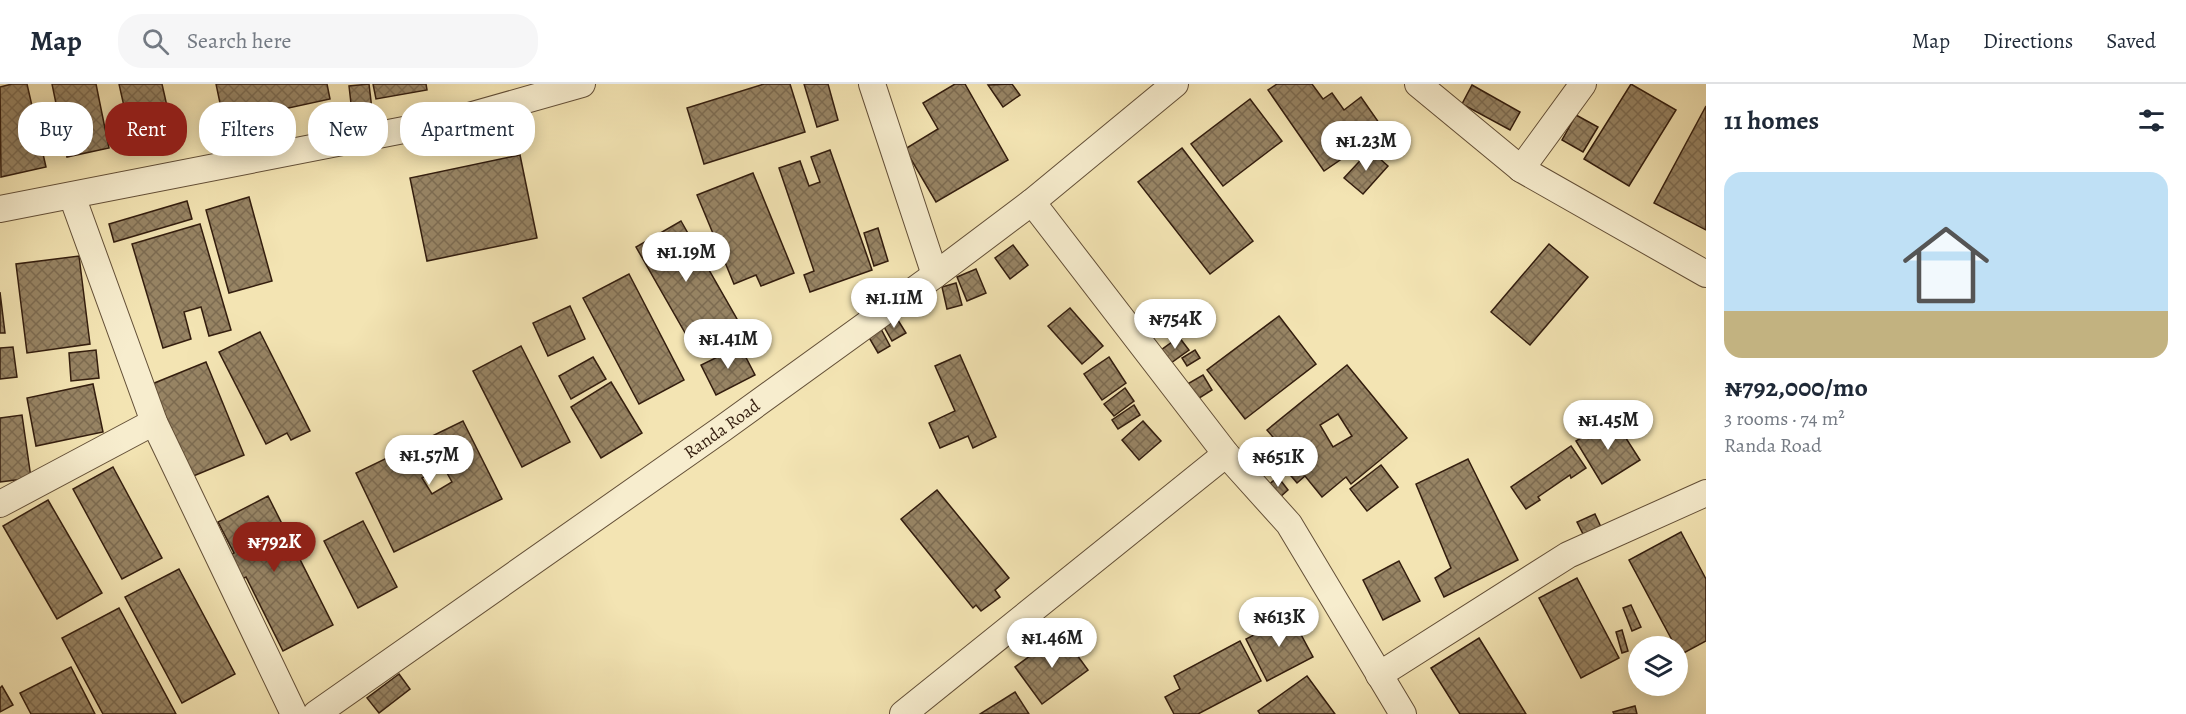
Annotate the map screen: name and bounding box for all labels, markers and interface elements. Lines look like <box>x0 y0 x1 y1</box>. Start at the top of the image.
search box <box>118 14 538 68</box>
text: Map <box>30 22 82 60</box>
icon: search <box>139 25 172 58</box>
text: Search here <box>187 26 291 56</box>
text: Map <box>1912 27 1950 55</box>
text: Directions <box>1983 27 2073 55</box>
text: Saved <box>2106 27 2156 55</box>
chip: Buy <box>18 102 93 156</box>
chip: Rent <box>105 102 187 156</box>
chip: Filters <box>199 102 296 156</box>
chip: New <box>308 102 388 156</box>
chip: Apartment <box>400 102 535 156</box>
text: 11 homes <box>1724 103 1819 138</box>
icon: filters <box>2135 104 2168 137</box>
pin: ₦1.23M <box>1317 121 1415 172</box>
text: ₦1.23M <box>1335 127 1397 154</box>
icon: home <box>1892 211 2000 319</box>
pin: ₦1.19M <box>637 232 735 283</box>
text: ₦1.19M <box>656 238 716 265</box>
pin: ₦1.11M <box>845 278 943 329</box>
text: ₦1.11M <box>865 284 923 311</box>
pin: ₦754K <box>1133 299 1217 350</box>
text: ₦754K <box>1148 305 1202 332</box>
pin: ₦1.41M <box>679 319 777 370</box>
text: ₦1.41M <box>698 325 758 352</box>
text: ₦792,000/mo <box>1724 370 1868 405</box>
street label: Randa Road <box>679 393 765 464</box>
pin: ₦1.45M <box>1559 400 1657 451</box>
text: 3 rooms · 74 m² <box>1724 405 1845 432</box>
text: ₦1.45M <box>1577 406 1639 433</box>
text: Randa Road <box>1724 432 1822 459</box>
pin: ₦1.57M <box>380 435 478 486</box>
pin: ₦651K <box>1236 437 1320 488</box>
text: ₦1.57M <box>399 441 459 468</box>
text: ₦651K <box>1252 443 1304 470</box>
pin: ₦792K <box>232 522 316 573</box>
text: ₦792K <box>247 528 301 555</box>
pin: ₦613K <box>1237 597 1321 648</box>
text: ₦613K <box>1253 603 1305 630</box>
pin: ₦1.46M <box>1003 618 1101 669</box>
text: ₦1.46M <box>1021 624 1083 651</box>
map controls <box>1628 636 1688 696</box>
button: layers <box>1628 636 1688 696</box>

